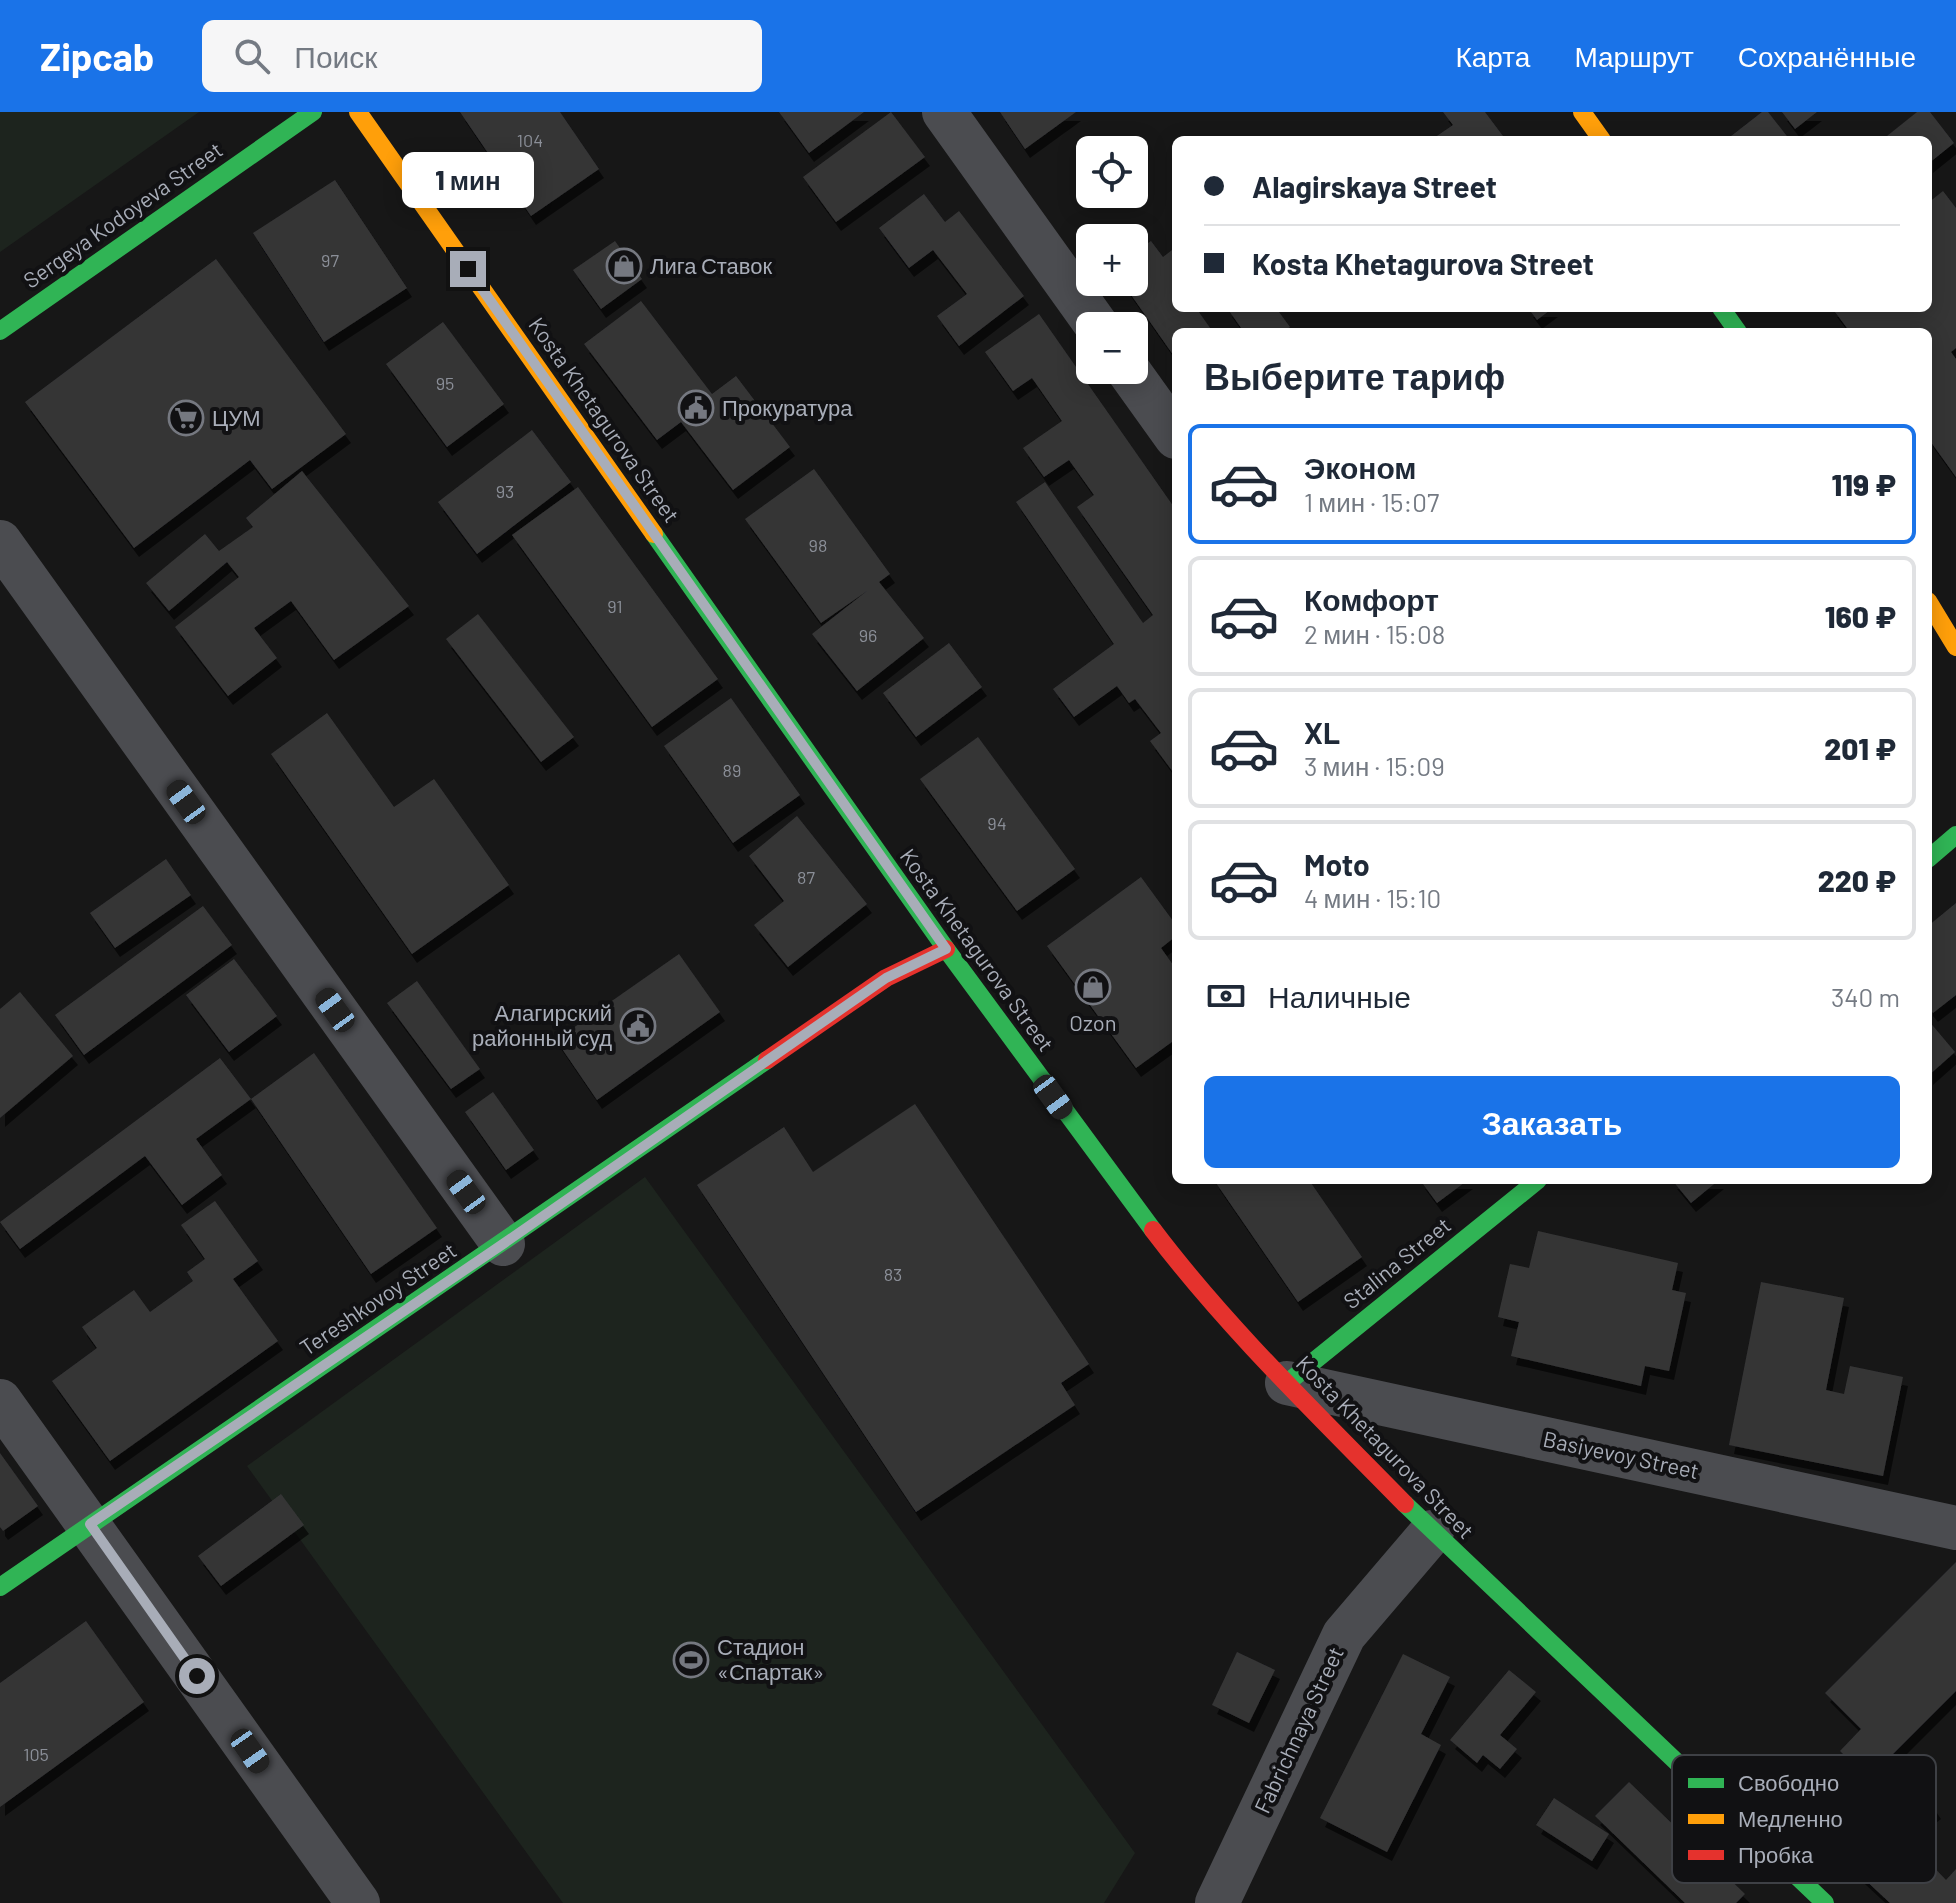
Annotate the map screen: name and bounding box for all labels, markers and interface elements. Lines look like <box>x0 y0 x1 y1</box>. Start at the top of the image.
search box <box>202 20 762 92</box>
text: Zipcab <box>40 33 154 79</box>
icon: search <box>230 34 274 78</box>
text: Поиск <box>294 38 377 74</box>
text: Карта <box>1455 39 1530 73</box>
text: Маршрут <box>1574 39 1694 73</box>
text: Сохранённые <box>1738 39 1916 73</box>
house number: 104 <box>517 129 543 151</box>
street label: Sergeya Kodoyeva Street <box>18 136 227 293</box>
map controls <box>1076 136 1148 384</box>
button: locate <box>1076 136 1148 208</box>
callout: 1 мин <box>402 153 534 209</box>
text: 1 мин <box>435 164 501 195</box>
text: Alagirskaya Street <box>1252 168 1497 204</box>
button: + <box>1076 224 1148 296</box>
text: Kosta Khetagurova Street <box>1252 245 1594 281</box>
shop icon: Лига Ставок <box>605 247 643 285</box>
house number: 97 <box>321 249 339 271</box>
route end <box>450 251 486 287</box>
place label: Лига Ставок <box>650 252 773 278</box>
street label: Kosta Khetagurova Street <box>524 312 686 527</box>
button: − <box>1076 312 1148 384</box>
text: Выберите тариф <box>1204 354 1505 397</box>
house number: 95 <box>436 372 454 394</box>
public building icon: Прокуратура <box>677 389 715 427</box>
place label: Прокуратура <box>722 394 853 421</box>
supermarket icon: ЦУМ <box>167 399 205 437</box>
place label: ЦУМ <box>212 404 261 431</box>
icon: car <box>1208 448 1280 520</box>
text: Эконом <box>1304 449 1417 485</box>
text: 119 ₽ <box>1831 466 1896 502</box>
house number: 93 <box>496 480 514 502</box>
text: 1 мин · 15:07 <box>1304 486 1439 517</box>
house number: 98 <box>809 534 827 556</box>
icon: car <box>1208 580 1280 652</box>
text: Комфорт <box>1304 581 1439 617</box>
house number: 91 <box>607 595 623 617</box>
text: 160 ₽ <box>1825 598 1896 634</box>
text: 2 мин · 15:08 <box>1304 618 1445 649</box>
house number: 96 <box>859 624 877 646</box>
icon: car <box>1208 712 1280 784</box>
text: XL <box>1304 714 1340 750</box>
text: 201 ₽ <box>1824 730 1896 766</box>
text: 3 мин · 15:09 <box>1304 750 1445 781</box>
house number: 89 <box>723 759 741 781</box>
car <box>162 776 210 828</box>
house number: 94 <box>987 812 1007 834</box>
street label: Kosta Khetagurova Street <box>896 843 1060 1056</box>
icon: car <box>1208 844 1280 916</box>
text: Moto <box>1304 846 1370 882</box>
text: 220 ₽ <box>1818 862 1896 898</box>
house number: 87 <box>797 866 815 888</box>
text: 4 мин · 15:10 <box>1304 882 1441 913</box>
shop icon: Ozon <box>1074 968 1112 1006</box>
icon: cash <box>1204 974 1248 1018</box>
text: Наличные <box>1268 978 1411 1014</box>
text: 340 m <box>1831 981 1900 1012</box>
car <box>311 984 359 1036</box>
place label: Алагирский районный суд <box>472 999 612 1051</box>
public building icon: Алагирский районный суд <box>619 1007 657 1045</box>
place label: Ozon <box>1069 1009 1117 1035</box>
car <box>1029 1071 1077 1123</box>
button: Заказать <box>1204 1076 1900 1168</box>
car <box>442 1166 490 1218</box>
street label: Stalina Street <box>1338 1211 1455 1313</box>
street label: Tereshkovoy Street <box>294 1236 461 1360</box>
house number: 83 <box>884 1263 902 1285</box>
street label: Kosta Khetagurova Street <box>1292 1349 1480 1543</box>
street label: Basiyevoy Street <box>1541 1425 1701 1483</box>
place label: Стадион «Спартак» <box>717 1633 824 1685</box>
sports icon: Стадион «Спартак» <box>672 1641 710 1679</box>
street label: Fabrichnaya Street <box>1248 1642 1348 1817</box>
route start <box>179 1658 215 1694</box>
car <box>226 1724 274 1778</box>
house number: 105 <box>23 1743 49 1765</box>
legend <box>1672 1755 1936 1883</box>
text: Свободно <box>1738 1769 1839 1796</box>
text: Медленно <box>1738 1805 1843 1832</box>
text: Пробка <box>1738 1841 1814 1868</box>

